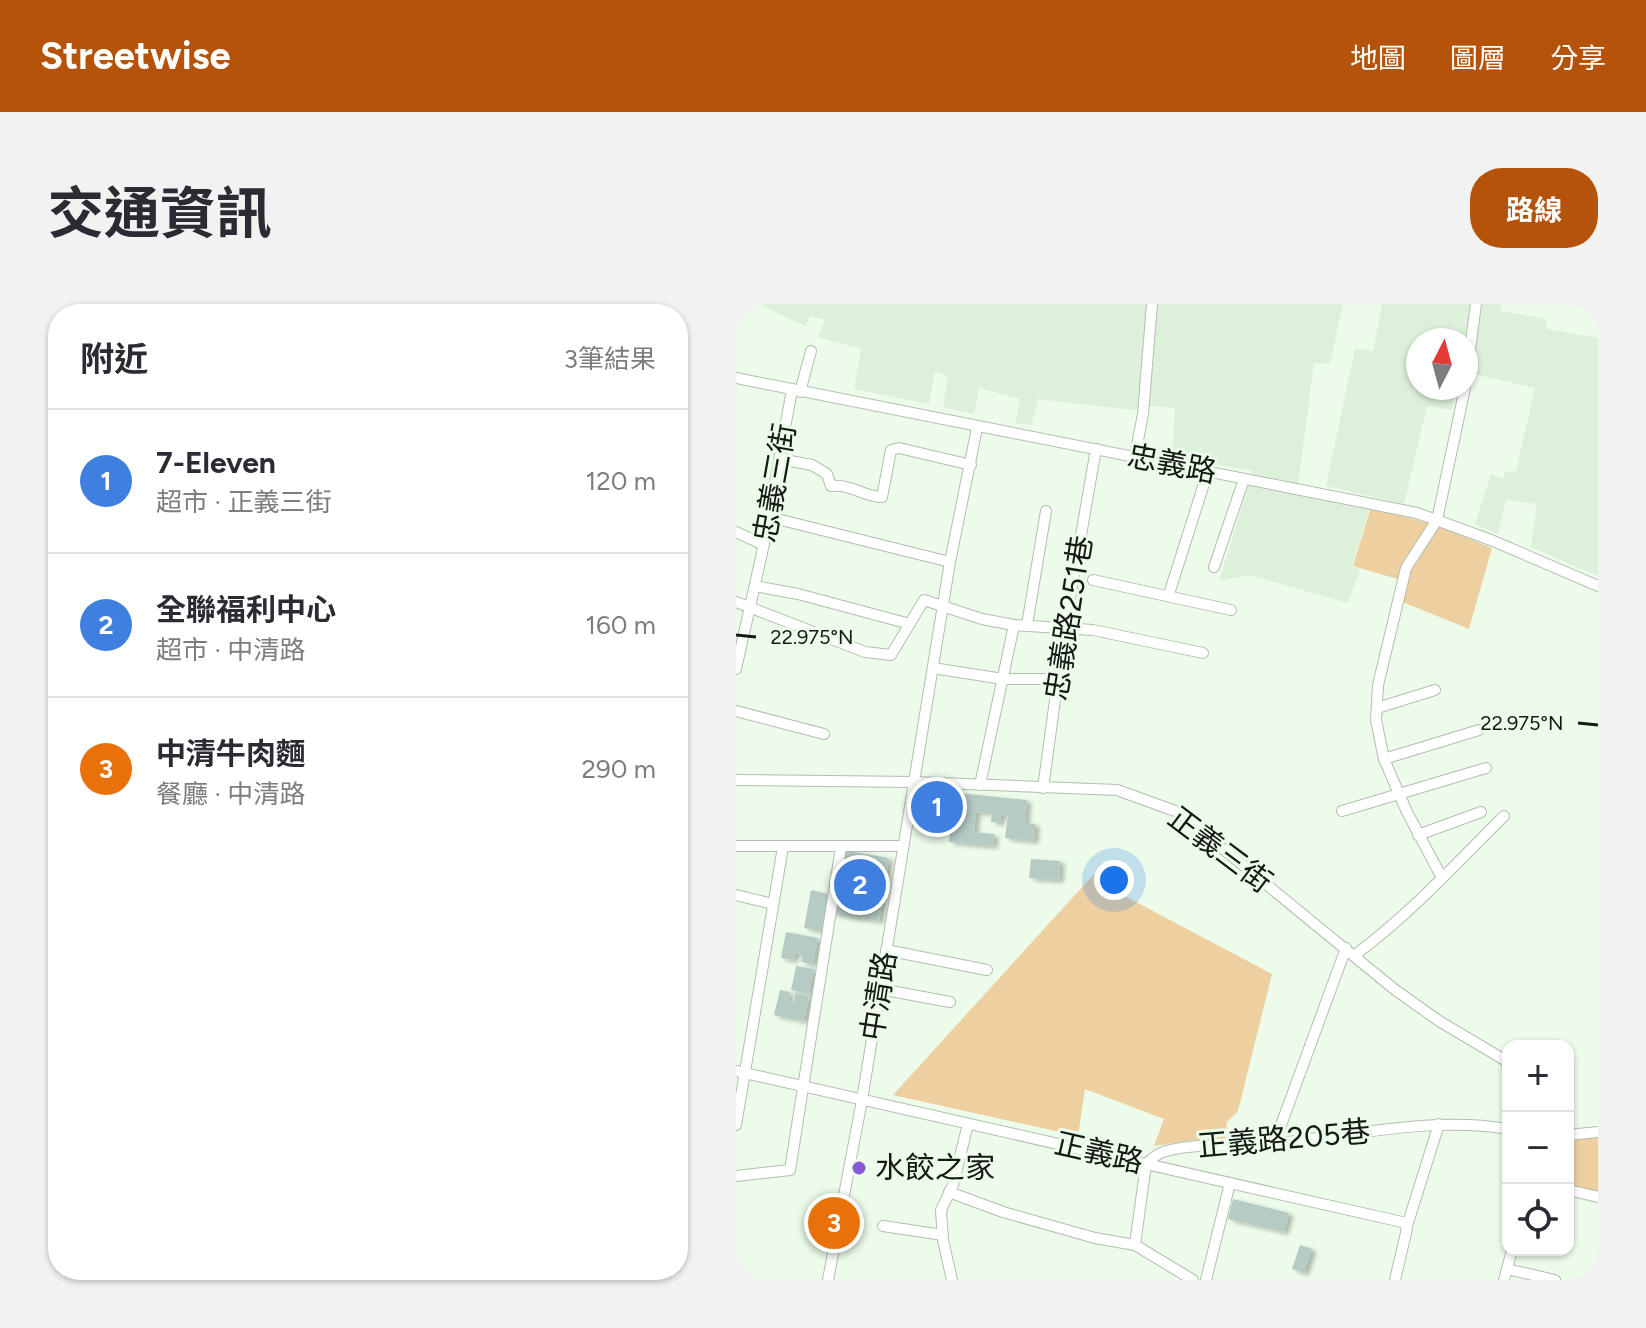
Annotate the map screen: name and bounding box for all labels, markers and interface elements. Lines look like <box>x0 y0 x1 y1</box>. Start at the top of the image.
text: Streetwise <box>40 33 231 79</box>
text: 地圖 <box>1350 41 1406 75</box>
text: 圖層 <box>1450 41 1506 75</box>
text: 分享 <box>1550 41 1606 75</box>
button: 路線 <box>1470 168 1598 248</box>
text: 交通資訊 <box>48 180 272 247</box>
north arrow <box>1406 328 1478 400</box>
text: 附近 <box>80 339 148 380</box>
text: 3筆結果 <box>564 343 656 375</box>
street label: 忠義三街 <box>746 421 803 545</box>
street label: 忠義路 <box>1124 437 1220 490</box>
text: 7-Eleven <box>156 444 276 481</box>
text: 1 <box>101 465 111 497</box>
text: 120 m <box>586 465 656 497</box>
text: 超市 · 正義三街 <box>156 486 331 518</box>
street label: 忠義路251巷 <box>1037 533 1100 703</box>
text: 全聯福利中心 <box>156 591 336 628</box>
text: 2 <box>98 609 114 641</box>
text: 160 m <box>585 609 656 641</box>
text: 22.975°N <box>771 625 853 649</box>
text: 超市 · 中清路 <box>156 634 305 666</box>
text: 22.975°N <box>1481 711 1563 735</box>
text: 中清牛肉麵 <box>156 735 306 772</box>
text: 3 <box>99 753 113 785</box>
text: 290 m <box>582 753 656 785</box>
pin: 1 <box>911 777 963 837</box>
text: 餐廳 · 中清路 <box>156 778 305 810</box>
street label: 正義三街 <box>1161 799 1279 900</box>
pin: 2 <box>834 855 886 915</box>
your location <box>1094 860 1134 900</box>
street label: 中清路 <box>853 949 904 1043</box>
map controls <box>1502 1040 1574 1256</box>
button: + <box>1502 1040 1574 1112</box>
button: − <box>1502 1112 1574 1184</box>
street label: 正義路205巷 <box>1196 1113 1372 1164</box>
street label: 正義路 <box>1051 1124 1147 1181</box>
place label: 水餃之家 <box>875 1149 995 1186</box>
marker: 水餃之家 <box>850 1159 868 1177</box>
button: locate <box>1502 1184 1574 1256</box>
pin: 3 <box>808 1193 860 1253</box>

